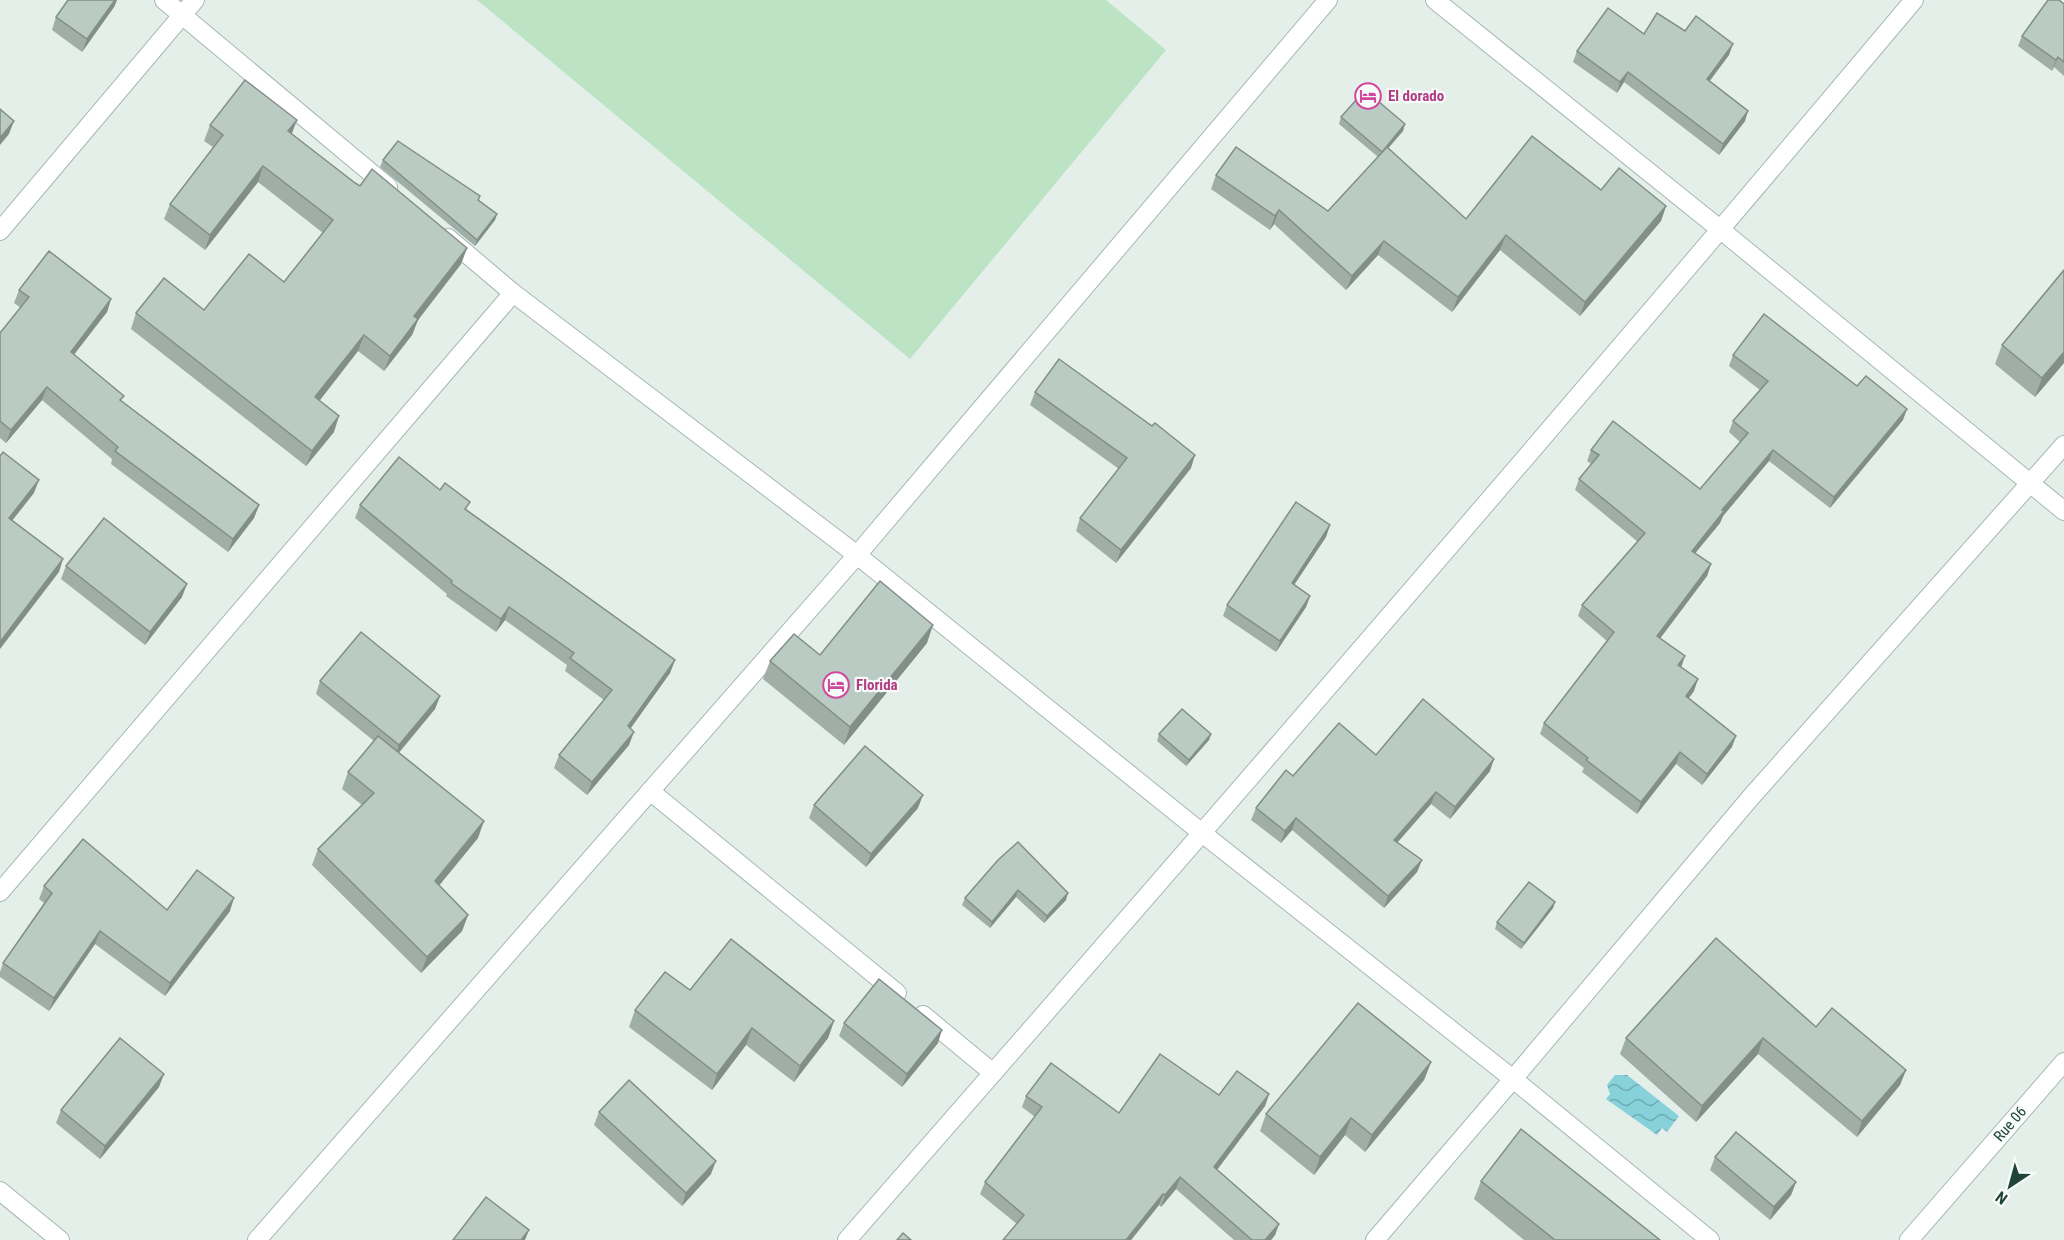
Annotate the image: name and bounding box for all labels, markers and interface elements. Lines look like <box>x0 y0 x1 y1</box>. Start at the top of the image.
hotel icon: El dorado <box>1353 81 1383 111</box>
place label: El dorado <box>1388 87 1444 105</box>
hotel icon: Florida <box>821 670 851 700</box>
place label: Florida <box>856 676 898 694</box>
street label: Rue 06 <box>1990 1103 2030 1145</box>
north arrow <box>1980 1156 2040 1216</box>
text: N <box>1992 1187 2011 1208</box>

